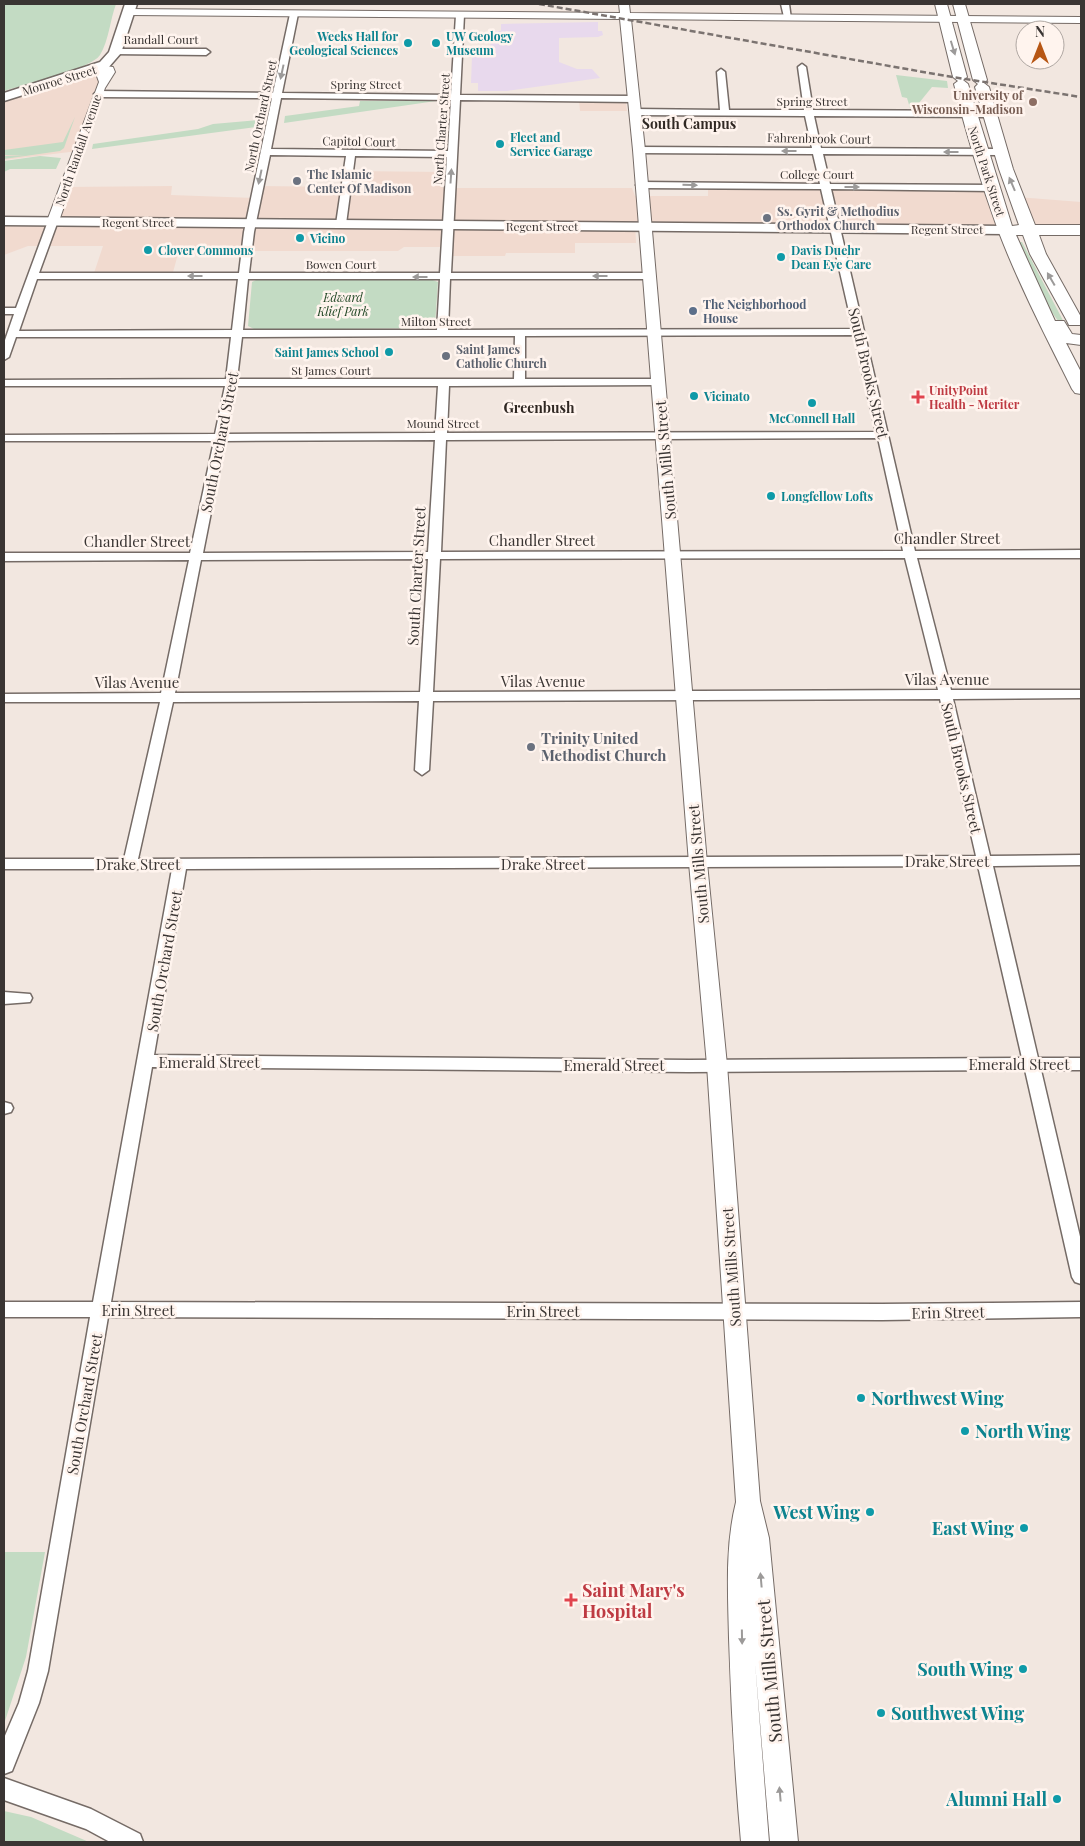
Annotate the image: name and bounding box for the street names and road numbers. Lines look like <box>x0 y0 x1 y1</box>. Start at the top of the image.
street label: Randall Court <box>123 31 199 47</box>
street label: North Orchard Street <box>240 58 280 174</box>
street label: Monroe Street <box>20 61 99 99</box>
street label: North Charter Street <box>429 72 453 185</box>
street label: Spring Street <box>331 76 402 92</box>
street label: North Randall Avenue <box>51 92 105 208</box>
street label: Spring Street <box>777 93 848 109</box>
street label: North Park Street <box>965 124 1009 219</box>
street label: Fahrenbrook Court <box>767 129 872 147</box>
street label: Capitol Court <box>322 132 396 150</box>
street label: College Court <box>780 166 855 182</box>
street label: Regent Street <box>102 214 175 230</box>
street label: Regent Street <box>506 218 579 234</box>
street label: Regent Street <box>911 221 984 237</box>
street label: Bowen Court <box>306 256 377 272</box>
street label: South Brooks Street <box>844 306 894 441</box>
street label: Milton Street <box>401 313 472 329</box>
street label: St James Court <box>291 362 372 378</box>
street label: South Orchard Street <box>196 369 243 514</box>
street label: South Mills Street <box>650 399 680 520</box>
street label: Mound Street <box>406 415 480 431</box>
street label: South Charter Street <box>402 505 430 646</box>
street label: Chandler Street <box>894 528 1001 548</box>
street label: Chandler Street <box>489 530 596 550</box>
street label: Chandler Street <box>84 531 191 551</box>
street label: Vilas Avenue <box>904 669 989 689</box>
street label: Vilas Avenue <box>500 671 585 691</box>
street label: Vilas Avenue <box>94 672 179 692</box>
street label: South Brooks Street <box>937 701 987 836</box>
street label: South Mills Street <box>683 803 713 924</box>
street label: Drake Street <box>905 851 990 871</box>
street label: Drake Street <box>96 854 181 874</box>
street label: Drake Street <box>501 854 586 874</box>
street label: South Orchard Street <box>142 888 186 1033</box>
street label: Emerald Street <box>158 1052 260 1072</box>
street label: Emerald Street <box>968 1054 1070 1074</box>
street label: Emerald Street <box>563 1055 665 1075</box>
street label: South Mills Street <box>717 1206 745 1327</box>
street label: Erin Street <box>101 1300 175 1320</box>
street label: Erin Street <box>506 1301 580 1321</box>
street label: Erin Street <box>911 1301 985 1323</box>
street label: South Orchard Street <box>62 1331 106 1476</box>
street label: South Mills Street <box>751 1598 787 1744</box>

